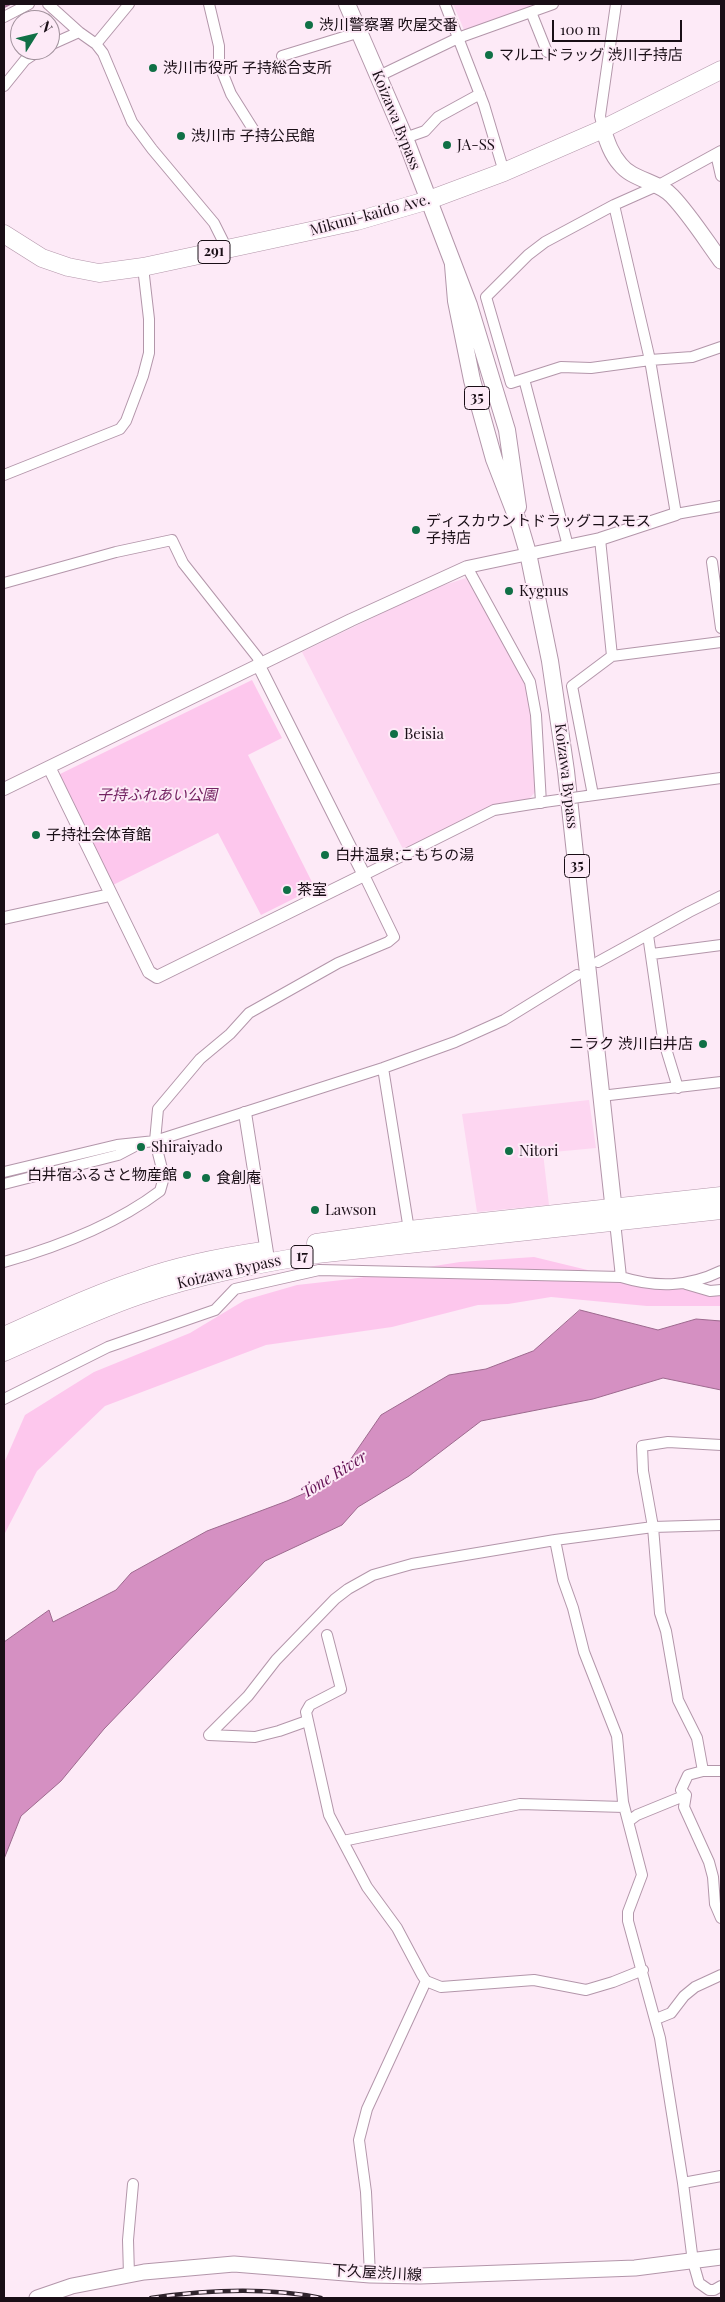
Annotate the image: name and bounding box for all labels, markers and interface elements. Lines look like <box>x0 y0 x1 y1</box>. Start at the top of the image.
north arrow <box>10 10 60 60</box>
scale bar <box>555 10 685 42</box>
place label: 渋川警察署 吹屋交番 <box>319 16 458 34</box>
text: N <box>36 17 57 36</box>
marker: 渋川警察署 吹屋交番 <box>303 19 315 31</box>
text: 100 m <box>560 19 601 39</box>
place label: マルエドラッグ 渋川子持店 <box>499 46 683 64</box>
marker: マルエドラッグ 渋川子持店 <box>483 49 495 61</box>
place label: 渋川市役所 子持総合支所 <box>163 59 332 77</box>
marker: 渋川市役所 子持総合支所 <box>147 62 159 74</box>
street label: Koizawa Bypass <box>368 68 424 172</box>
place label: 渋川市 子持公民館 <box>191 127 315 145</box>
marker: 渋川市 子持公民館 <box>175 130 187 142</box>
place label: JA-SS <box>457 136 495 154</box>
marker: JA-SS <box>441 139 453 151</box>
street label: Mikuni-kaido Ave. <box>308 190 432 240</box>
road number: 291 <box>198 240 230 264</box>
road number: 35 <box>464 386 490 409</box>
place label: ディスカウントドラッグコスモス 子持店 <box>426 512 651 547</box>
marker: ディスカウントドラッグコスモス 子持店 <box>410 524 422 536</box>
place label: Kygnus <box>519 582 569 600</box>
marker: Kygnus <box>503 585 515 597</box>
street label: Koizawa Bypass <box>551 722 581 830</box>
place label: Beisia <box>404 725 444 743</box>
marker: Beisia <box>388 728 400 740</box>
park label: 子持ふれあい公園 <box>97 786 217 804</box>
place label: 子持社会体育館 <box>46 826 151 844</box>
marker: 子持社会体育館 <box>30 829 42 841</box>
place label: 白井温泉;こもちの湯 <box>335 846 474 864</box>
marker: 白井温泉;こもちの湯 <box>319 849 331 861</box>
road number: 35 <box>564 854 590 878</box>
place label: 茶室 <box>297 881 327 899</box>
marker: 茶室 <box>281 884 293 896</box>
place label: ニラク 渋川白井店 <box>569 1035 693 1053</box>
marker: ニラク 渋川白井店 <box>697 1038 709 1050</box>
place label: Shiraiyado <box>151 1138 223 1156</box>
marker: Shiraiyado <box>135 1141 147 1153</box>
place label: Nitori <box>519 1142 558 1160</box>
marker: Nitori <box>503 1145 515 1157</box>
place label: 白井宿ふるさと物産館 <box>27 1166 177 1184</box>
marker: 白井宿ふるさと物産館 <box>181 1169 193 1181</box>
place label: 食創庵 <box>216 1169 261 1187</box>
marker: 食創庵 <box>200 1172 212 1184</box>
place label: Lawson <box>325 1201 377 1219</box>
marker: Lawson <box>309 1204 321 1216</box>
road number: 17 <box>291 1246 313 1268</box>
street label: Koizawa Bypass <box>175 1251 283 1293</box>
water label: Tone River <box>297 1447 371 1503</box>
street label: 下久屋渋川線 <box>332 2262 422 2284</box>

